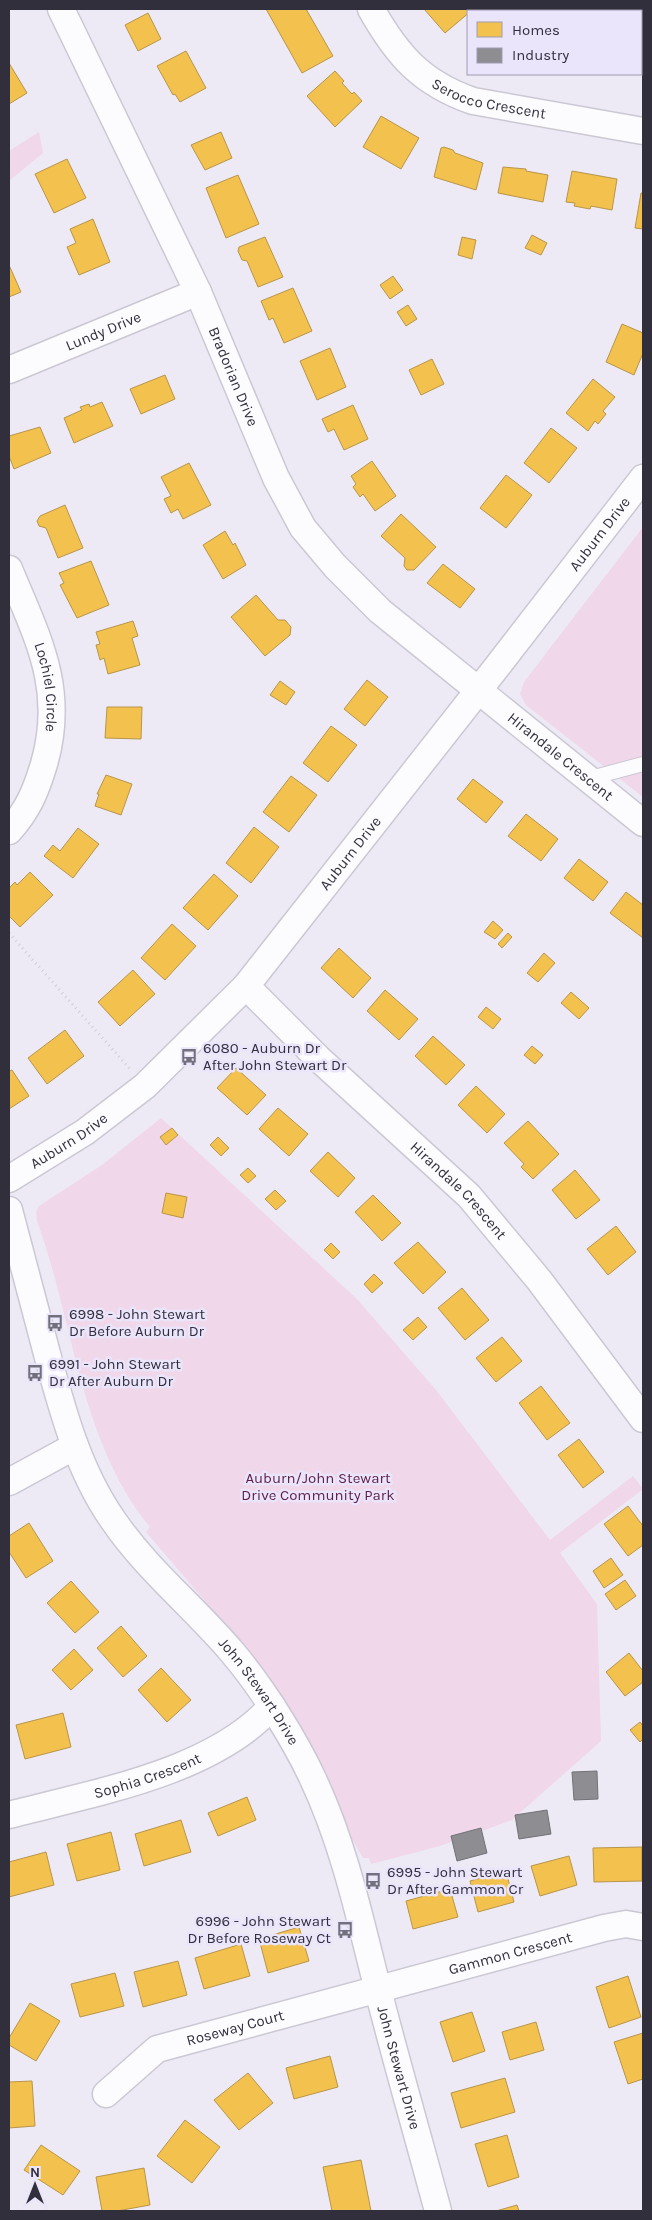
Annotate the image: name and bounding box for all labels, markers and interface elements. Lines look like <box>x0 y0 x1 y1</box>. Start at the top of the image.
legend <box>467 10 642 75</box>
text: Homes <box>512 21 560 39</box>
text: Industry <box>512 46 569 64</box>
street label: Serocco Crescent <box>428 74 548 123</box>
street label: Lundy Drive <box>63 308 144 355</box>
street label: Bradorian Drive <box>205 324 262 429</box>
street label: Auburn Drive <box>565 493 634 575</box>
street label: Lochiel Circle <box>30 640 61 733</box>
street label: Hirandale Crescent <box>504 709 617 805</box>
street label: Auburn Drive <box>316 813 385 894</box>
place label: 6080 - Auburn Dr After John Stewart Dr <box>203 1039 347 1074</box>
bus stop icon: 6080 - Auburn Dr After John Stewart Dr <box>179 1047 199 1067</box>
street label: Auburn Drive <box>27 1109 111 1173</box>
street label: Hirandale Crescent <box>406 1138 511 1243</box>
place label: 6998 - John Stewart Dr Before Auburn Dr <box>69 1305 205 1340</box>
bus stop icon: 6998 - John Stewart Dr Before Auburn Dr <box>45 1313 65 1333</box>
place label: 6991 - John Stewart Dr After Auburn Dr <box>49 1355 181 1390</box>
bus stop icon: 6991 - John Stewart Dr After Auburn Dr <box>25 1363 45 1383</box>
park label: Auburn/John Stewart Drive Community Park <box>241 1469 395 1504</box>
street label: John Stewart Drive <box>215 1634 303 1748</box>
street label: Sophia Crescent <box>92 1749 204 1802</box>
place label: 6995 - John Stewart Dr After Gammon Cr <box>387 1863 524 1898</box>
bus stop icon: 6995 - John Stewart Dr After Gammon Cr <box>363 1871 383 1891</box>
place label: 6996 - John Stewart Dr Before Roseway Ct <box>188 1912 331 1947</box>
bus stop icon: 6996 - John Stewart Dr Before Roseway Ct <box>335 1920 355 1940</box>
street label: Gammon Crescent <box>447 1928 574 1979</box>
street label: John Stewart Drive <box>373 2004 424 2131</box>
street label: Roseway Court <box>184 2006 286 2050</box>
north arrow <box>10 2160 60 2210</box>
text: N <box>30 2164 40 2181</box>

